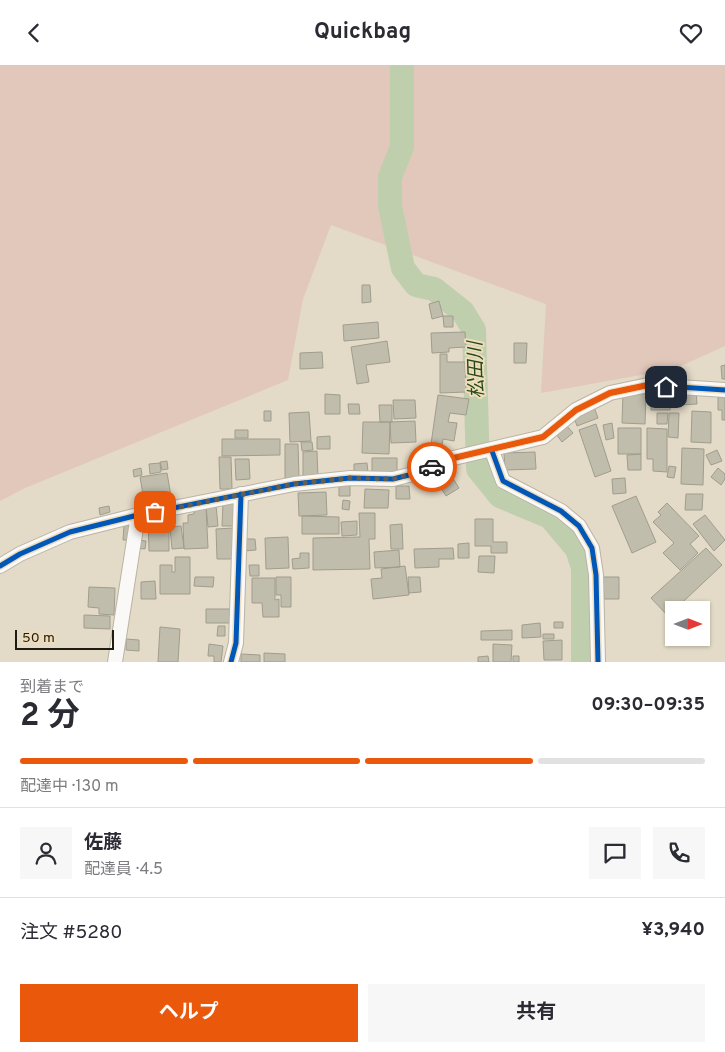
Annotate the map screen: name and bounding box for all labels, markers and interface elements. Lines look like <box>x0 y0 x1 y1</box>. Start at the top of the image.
icon: back <box>20 19 48 47</box>
text: Quickbag <box>314 19 411 46</box>
icon: heart <box>677 19 705 47</box>
water label: 松田川 <box>464 339 490 399</box>
pin <box>645 366 687 408</box>
icon: home <box>652 373 680 401</box>
courier <box>407 442 457 492</box>
icon: car <box>418 453 446 481</box>
pin <box>134 491 176 533</box>
icon: bag <box>141 498 169 526</box>
north arrow <box>665 601 710 646</box>
map controls <box>665 601 710 646</box>
scale bar <box>15 627 114 650</box>
text: 50 m <box>22 630 55 647</box>
text: 到着まで <box>20 678 84 698</box>
text: 09:30–09:35 <box>591 693 705 717</box>
text: 2 分 <box>20 697 80 737</box>
text: 配達中 · 130 m <box>20 777 119 797</box>
button: person <box>20 827 72 879</box>
button: chat <box>589 827 641 879</box>
button: phone <box>653 827 705 879</box>
text: 佐藤 <box>84 831 122 855</box>
text: 配達員 · 4.5 <box>84 860 163 880</box>
text: ¥3,940 <box>641 918 705 942</box>
text: 注文 #5280 <box>20 921 122 945</box>
button: ヘルプ <box>20 984 358 1042</box>
button: 共有 <box>368 984 705 1042</box>

